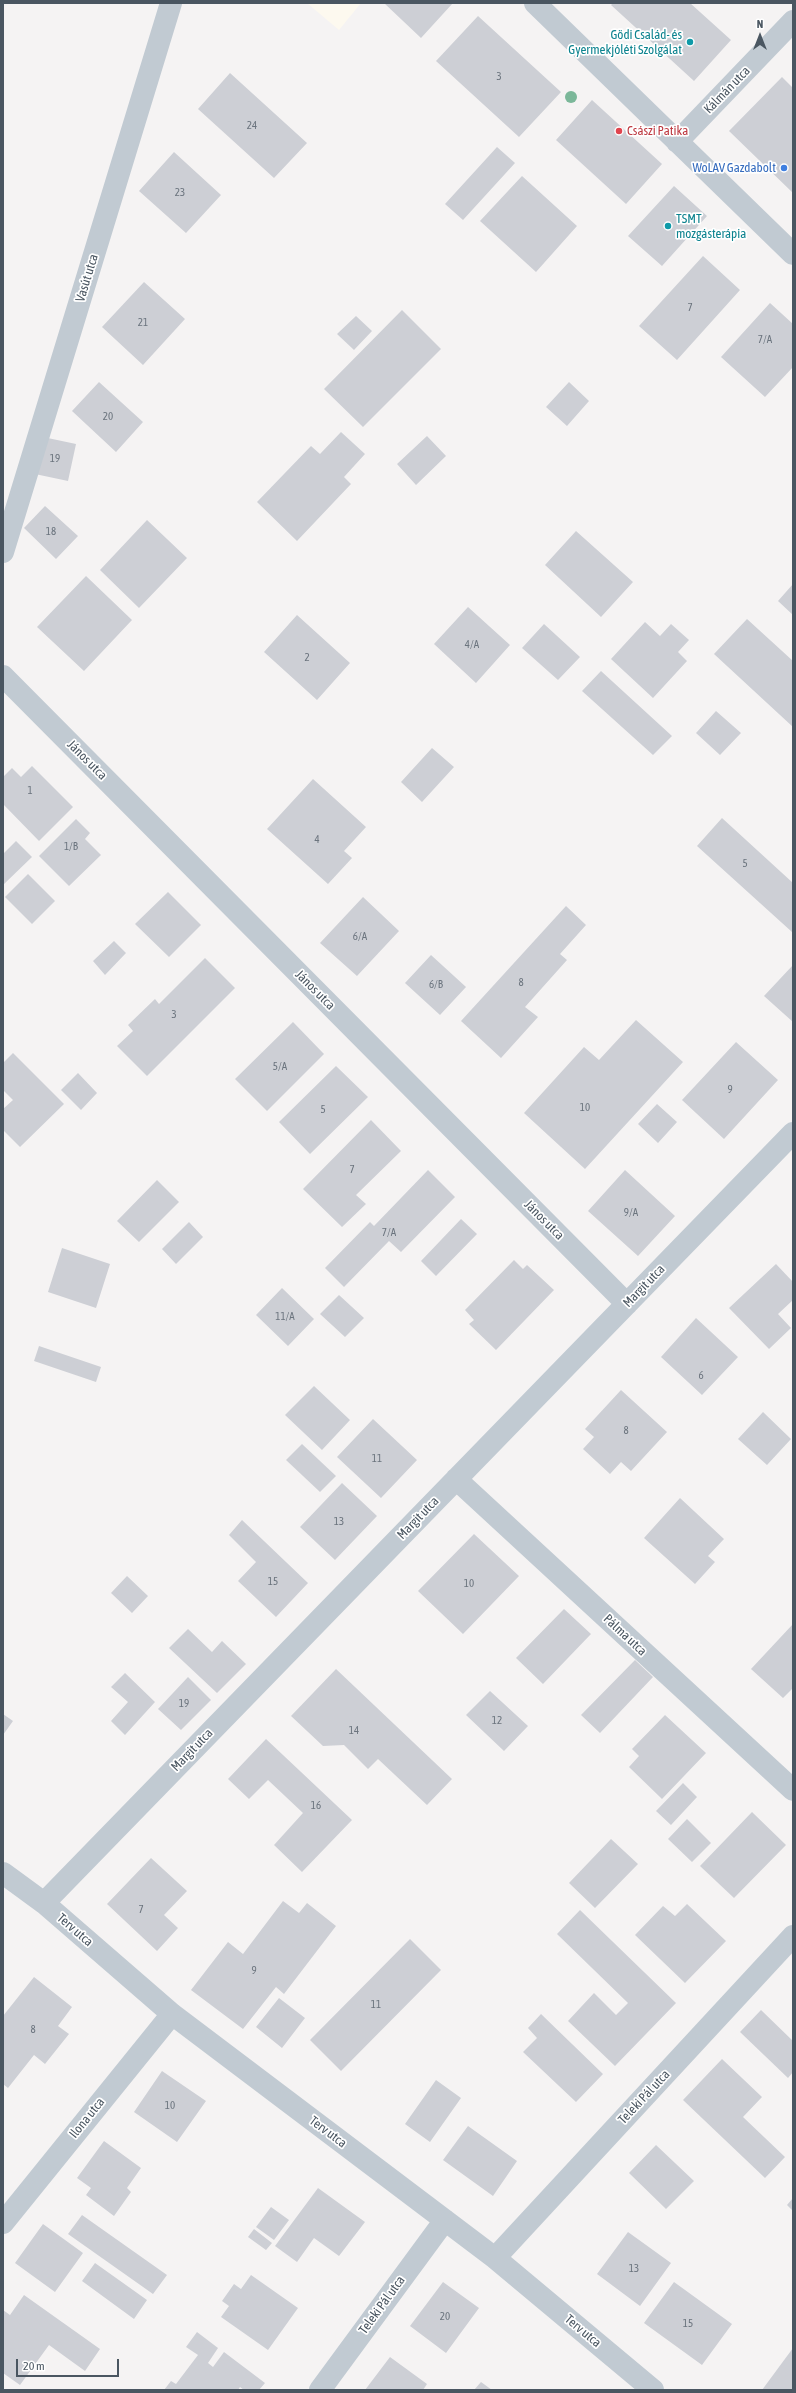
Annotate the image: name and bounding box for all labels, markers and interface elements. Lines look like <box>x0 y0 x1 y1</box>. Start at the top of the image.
north arrow <box>740 16 780 56</box>
text: N <box>757 18 763 30</box>
place label: Gödi Család- és Gyermekjóléti Szolgálat <box>568 27 682 58</box>
marker: Gödi Család- és Gyermekjóléti Szolgálat <box>685 37 695 47</box>
street label: Kálmán utca <box>701 63 753 117</box>
house number: 3 <box>496 70 502 84</box>
house number: 24 <box>247 119 257 133</box>
place label: Császi Patika <box>627 123 688 139</box>
marker: Császi Patika <box>614 126 624 136</box>
place label: WoLAV Gazdabolt <box>692 160 776 176</box>
marker: WoLAV Gazdabolt <box>779 163 789 173</box>
house number: 23 <box>175 186 185 200</box>
place label: TSMT mozgásterápia <box>676 211 746 242</box>
marker: TSMT mozgásterápia <box>663 221 673 231</box>
street label: Vasút utca <box>72 252 102 304</box>
house number: 7 <box>687 301 693 315</box>
house number: 21 <box>138 316 148 330</box>
house number: 7/A <box>758 333 772 347</box>
house number: 20 <box>103 410 113 424</box>
house number: 19 <box>50 452 60 466</box>
house number: 18 <box>46 525 56 539</box>
house number: 4/A <box>465 638 479 652</box>
house number: 2 <box>304 651 310 665</box>
street label: János utca <box>64 737 110 783</box>
house number: 1 <box>27 784 33 798</box>
house number: 4 <box>314 833 320 847</box>
house number: 1/B <box>64 840 78 854</box>
house number: 5 <box>742 857 748 871</box>
house number: 6/A <box>353 930 367 944</box>
street label: János utca <box>292 967 338 1013</box>
house number: 8 <box>518 976 524 990</box>
house number: 6/B <box>429 978 443 992</box>
house number: 3 <box>171 1008 177 1022</box>
house number: 5/A <box>273 1060 287 1074</box>
house number: 9 <box>727 1083 733 1097</box>
house number: 10 <box>580 1101 590 1115</box>
house number: 5 <box>320 1103 326 1117</box>
house number: 7 <box>349 1163 355 1177</box>
street label: János utca <box>521 1197 567 1243</box>
house number: 9/A <box>624 1206 638 1220</box>
house number: 7/A <box>382 1226 396 1240</box>
street label: Margit utca <box>620 1262 668 1310</box>
house number: 11/A <box>275 1310 295 1324</box>
house number: 6 <box>698 1369 704 1383</box>
house number: 8 <box>623 1424 629 1438</box>
house number: 11 <box>372 1452 382 1466</box>
street label: Margit utca <box>394 1494 442 1542</box>
house number: 13 <box>334 1515 344 1529</box>
house number: 15 <box>268 1575 278 1589</box>
house number: 10 <box>464 1577 474 1591</box>
street label: Pálma utca <box>600 1611 650 1659</box>
house number: 19 <box>179 1697 189 1711</box>
house number: 12 <box>492 1714 502 1728</box>
house number: 14 <box>349 1724 359 1738</box>
street label: Margit utca <box>168 1726 216 1774</box>
house number: 16 <box>311 1799 321 1813</box>
house number: 7 <box>138 1903 144 1917</box>
street label: Terv utca <box>54 1910 96 1950</box>
house number: 9 <box>251 1964 257 1978</box>
house number: 11 <box>371 1998 381 2012</box>
house number: 8 <box>30 2023 36 2037</box>
street label: Teleki Pál utca <box>615 2067 673 2127</box>
street label: Ilona utca <box>66 2095 108 2141</box>
house number: 10 <box>165 2099 175 2113</box>
street label: Terv utca <box>306 2113 350 2151</box>
house number: 13 <box>629 2262 639 2276</box>
street label: Teleki Pál utca <box>356 2273 408 2337</box>
house number: 20 <box>440 2310 450 2324</box>
street label: Terv utca <box>562 2311 604 2351</box>
house number: 15 <box>683 2317 693 2331</box>
scale bar <box>18 2351 121 2377</box>
text: 20 m <box>23 2359 45 2373</box>

